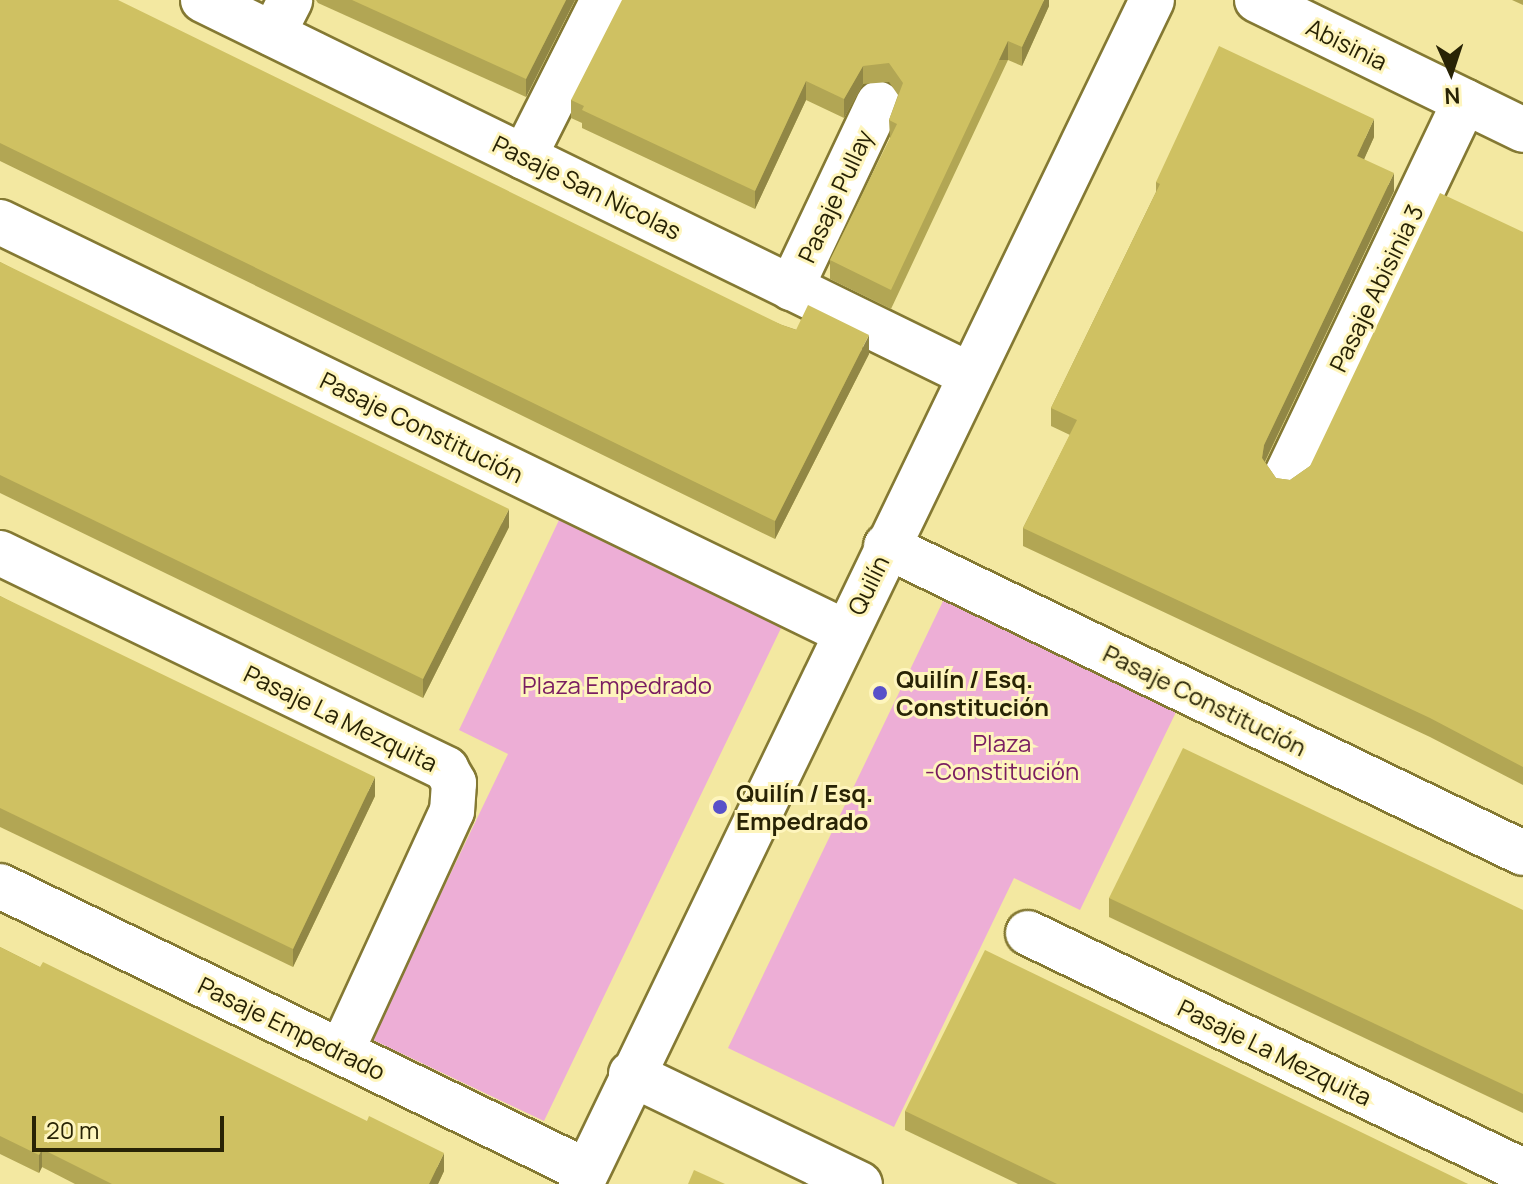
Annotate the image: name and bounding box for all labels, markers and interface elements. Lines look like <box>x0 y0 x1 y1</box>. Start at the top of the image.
street label: Abisinia <box>1302 12 1392 76</box>
north arrow <box>1411 32 1491 112</box>
text: N <box>1444 81 1461 111</box>
street label: Pasaje Pullay <box>792 125 878 267</box>
street label: Pasaje San Nicolas <box>488 129 686 245</box>
street label: Pasaje Abisinia 3 <box>1323 200 1429 376</box>
street label: Pasaje Constitución <box>316 365 528 489</box>
street label: Quilín <box>841 551 895 619</box>
street label: Pasaje Constitución <box>1099 638 1311 762</box>
street label: Pasaje La Mezquita <box>240 659 442 777</box>
place label: Quilín / Esq. Constitución <box>896 665 1049 721</box>
park label: Plaza Empedrado <box>522 671 712 699</box>
marker: Quilín / Esq. Constitución <box>871 684 889 702</box>
park label: Plaza -Constitución <box>925 729 1079 785</box>
place label: Quilín / Esq. Empedrado <box>736 779 873 835</box>
marker: Quilín / Esq. Empedrado <box>711 798 729 816</box>
street label: Pasaje Empedrado <box>194 970 390 1086</box>
street label: Pasaje La Mezquita <box>1174 993 1376 1111</box>
scale bar <box>36 1100 228 1150</box>
text: 20 m <box>46 1113 99 1146</box>

